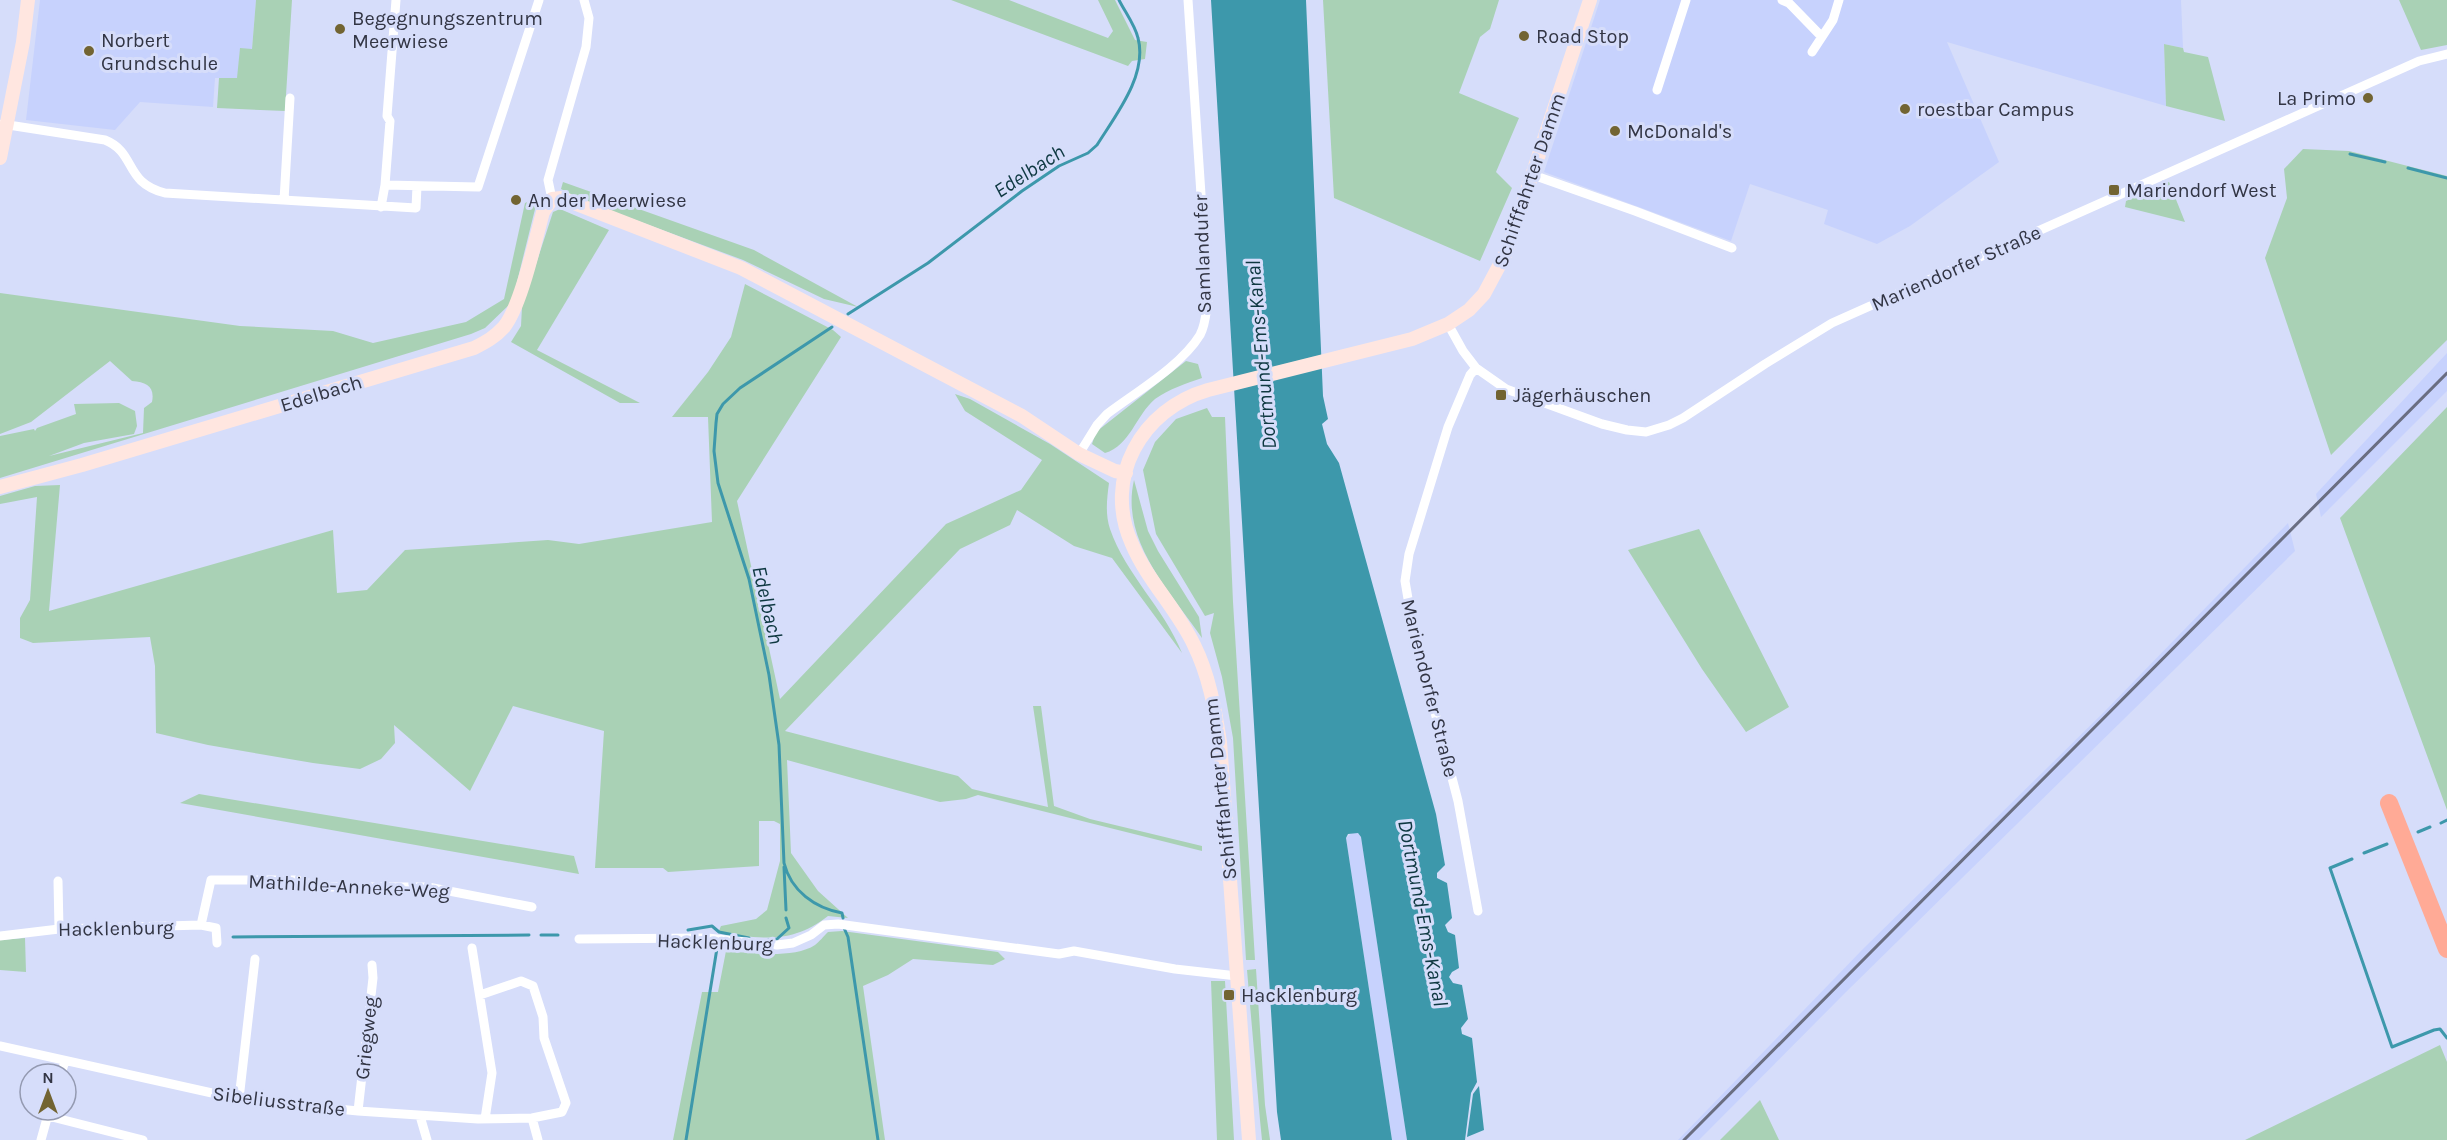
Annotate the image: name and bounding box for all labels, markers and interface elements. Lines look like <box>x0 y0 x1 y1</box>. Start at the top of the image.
place label: Begegnungszentrum Meerwiese <box>352 7 543 53</box>
marker: Begegnungszentrum Meerwiese <box>333 22 347 36</box>
place label: Road Stop <box>1536 25 1629 48</box>
place label: Norbert Grundschule <box>101 29 218 75</box>
marker: Road Stop <box>1517 29 1531 43</box>
marker: Norbert Grundschule <box>82 44 96 58</box>
place label: La Primo <box>2277 87 2356 110</box>
street label: Schifffahrter Damm <box>1489 90 1570 270</box>
marker: La Primo <box>2361 91 2375 105</box>
place label: roestbar Campus <box>1917 98 2075 121</box>
marker: roestbar Campus <box>1898 102 1912 116</box>
place label: McDonald's <box>1627 120 1732 143</box>
marker: McDonald's <box>1608 124 1622 138</box>
water label: Edelbach <box>989 139 1069 203</box>
place label: Mariendorf West <box>2126 179 2277 202</box>
marker: Mariendorf West <box>2107 183 2121 197</box>
place label: An der Meerwiese <box>528 189 687 212</box>
marker: An der Meerwiese <box>509 193 523 207</box>
street label: Samlandufer <box>1189 193 1216 314</box>
street label: Mariendorfer Straße <box>1868 221 2044 316</box>
water label: Dortmund-Ems-Kanal <box>1241 259 1281 451</box>
street label: Edelbach <box>278 370 365 417</box>
place label: Jägerhäuschen <box>1513 384 1651 407</box>
marker: Jägerhäuschen <box>1494 388 1508 402</box>
water label: Edelbach <box>747 563 789 647</box>
street label: Mariendorfer Straße <box>1396 597 1463 780</box>
street label: Schifffahrter Damm <box>1200 697 1241 881</box>
water label: Dortmund-Ems-Kanal <box>1393 818 1453 1008</box>
street label: Mathilde-Anneke-Weg <box>248 870 450 903</box>
street label: Hacklenburg <box>58 916 174 941</box>
street label: Hacklenburg <box>657 929 773 956</box>
place label: Hacklenburg <box>1241 984 1357 1007</box>
marker: Hacklenburg <box>1222 988 1236 1002</box>
street label: Griegweg <box>351 995 382 1081</box>
north arrow <box>18 1062 78 1122</box>
text: N <box>42 1068 54 1087</box>
street label: Sibeliusstraße <box>211 1082 346 1121</box>

